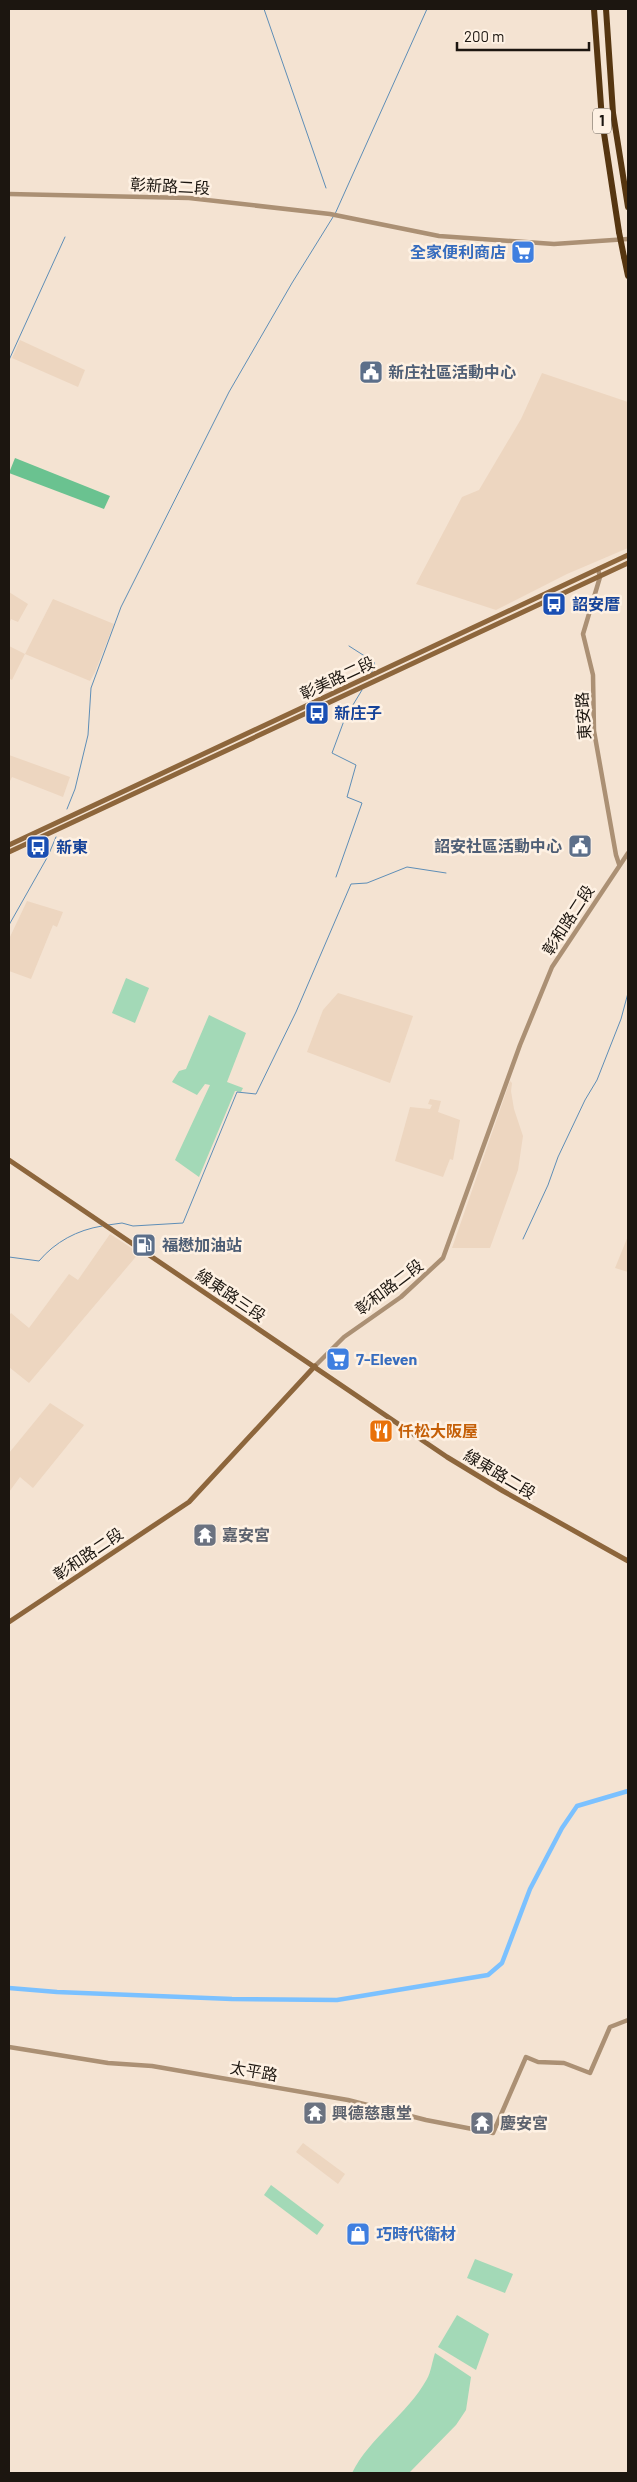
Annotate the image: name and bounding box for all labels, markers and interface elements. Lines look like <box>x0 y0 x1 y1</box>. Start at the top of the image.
scale bar <box>457 20 590 52</box>
text: 200 m <box>464 27 504 45</box>
road number: 1 <box>593 108 611 134</box>
street label: 彰新路二段 <box>130 174 210 197</box>
supermarket icon: 全家便利商店 <box>510 239 536 265</box>
place label: 全家便利商店 <box>410 242 506 261</box>
public building icon: 新庄社區活動中心 <box>358 359 384 385</box>
place label: 新庄社區活動中心 <box>388 362 516 381</box>
bus stop icon: 詔安厝 <box>541 591 567 617</box>
place label: 詔安厝 <box>572 594 620 613</box>
street label: 彰美路二段 <box>297 652 377 703</box>
street label: 東安路 <box>571 691 594 741</box>
bus stop icon: 新庄子 <box>304 700 330 726</box>
place label: 新庄子 <box>334 703 382 722</box>
public building icon: 詔安社區活動中心 <box>567 833 593 859</box>
bus stop icon: 新東 <box>25 834 51 860</box>
place label: 詔安社區活動中心 <box>434 836 562 855</box>
place label: 新東 <box>56 837 88 856</box>
street label: 彰和路二段 <box>538 881 597 958</box>
fuel station icon: 福懋加油站 <box>131 1232 157 1258</box>
place label: 福懋加油站 <box>162 1235 242 1254</box>
street label: 彰和路二段 <box>351 1255 426 1318</box>
street label: 線東路三段 <box>193 1264 270 1325</box>
supermarket icon: 7-Eleven <box>325 1346 351 1372</box>
place label: 7-Eleven <box>356 1349 417 1368</box>
restaurant icon: 仟松大阪屋 <box>368 1418 394 1444</box>
place label: 仟松大阪屋 <box>398 1421 478 1440</box>
street label: 線東路二段 <box>461 1445 539 1502</box>
temple icon: 嘉安宮 <box>192 1522 218 1548</box>
street label: 彰和路二段 <box>49 1523 126 1584</box>
place label: 嘉安宮 <box>222 1525 270 1544</box>
street label: 太平路 <box>229 2057 279 2084</box>
temple icon: 興德慈惠堂 <box>302 2100 328 2126</box>
place label: 興德慈惠堂 <box>332 2103 412 2122</box>
temple icon: 慶安宮 <box>469 2110 495 2136</box>
place label: 慶安宮 <box>500 2113 548 2132</box>
shop icon: 巧時代衛材 <box>345 2221 371 2247</box>
place label: 巧時代衛材 <box>376 2224 456 2243</box>

